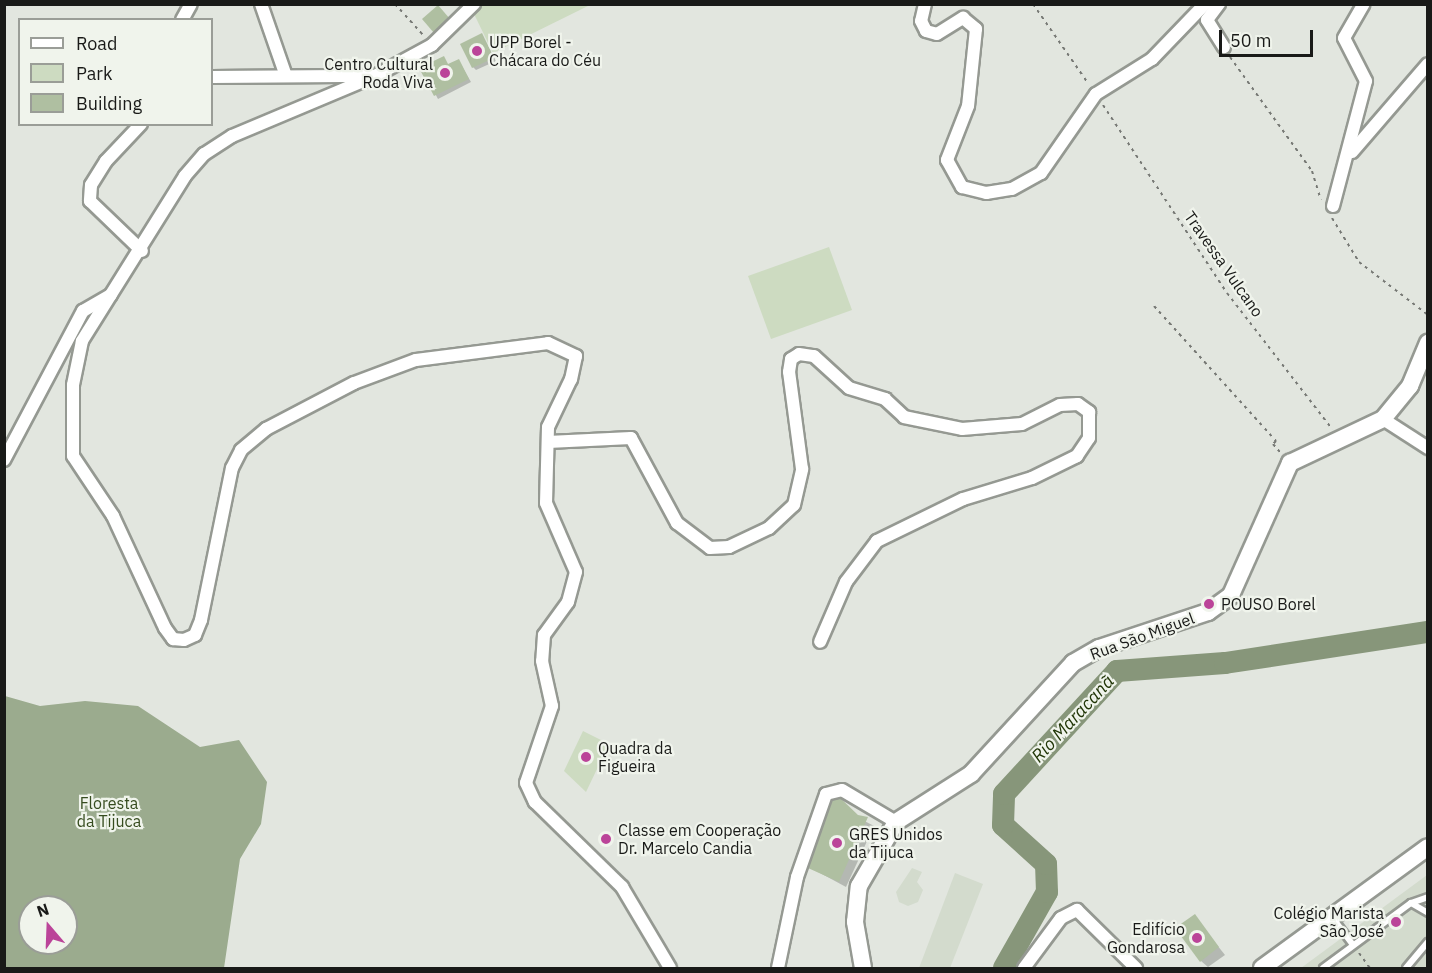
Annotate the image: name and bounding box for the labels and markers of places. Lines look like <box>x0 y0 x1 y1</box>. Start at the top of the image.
place label: UPP Borel - Chácara do Céu <box>489 32 601 70</box>
marker: UPP Borel - Chácara do Céu <box>470 44 484 58</box>
place label: Centro Cultural Roda Viva <box>324 54 433 92</box>
marker: Centro Cultural Roda Viva <box>438 66 452 80</box>
place label: POUSO Borel <box>1221 594 1316 614</box>
marker: POUSO Borel <box>1202 597 1216 611</box>
place label: Quadra da Figueira <box>598 738 672 776</box>
marker: Quadra da Figueira <box>579 750 593 764</box>
place label: Classe em Cooperação Dr. Marcelo Candia <box>618 820 781 858</box>
place label: GRES Unidos da Tijuca <box>849 824 943 862</box>
marker: Classe em Cooperação Dr. Marcelo Candia <box>599 832 613 846</box>
marker: GRES Unidos da Tijuca <box>830 836 844 850</box>
place label: Colégio Marista São José <box>1274 903 1384 941</box>
marker: Colégio Marista São José <box>1389 915 1403 929</box>
place label: Edifício Gondarosa <box>1107 919 1185 957</box>
marker: Edifício Gondarosa <box>1190 931 1204 945</box>

